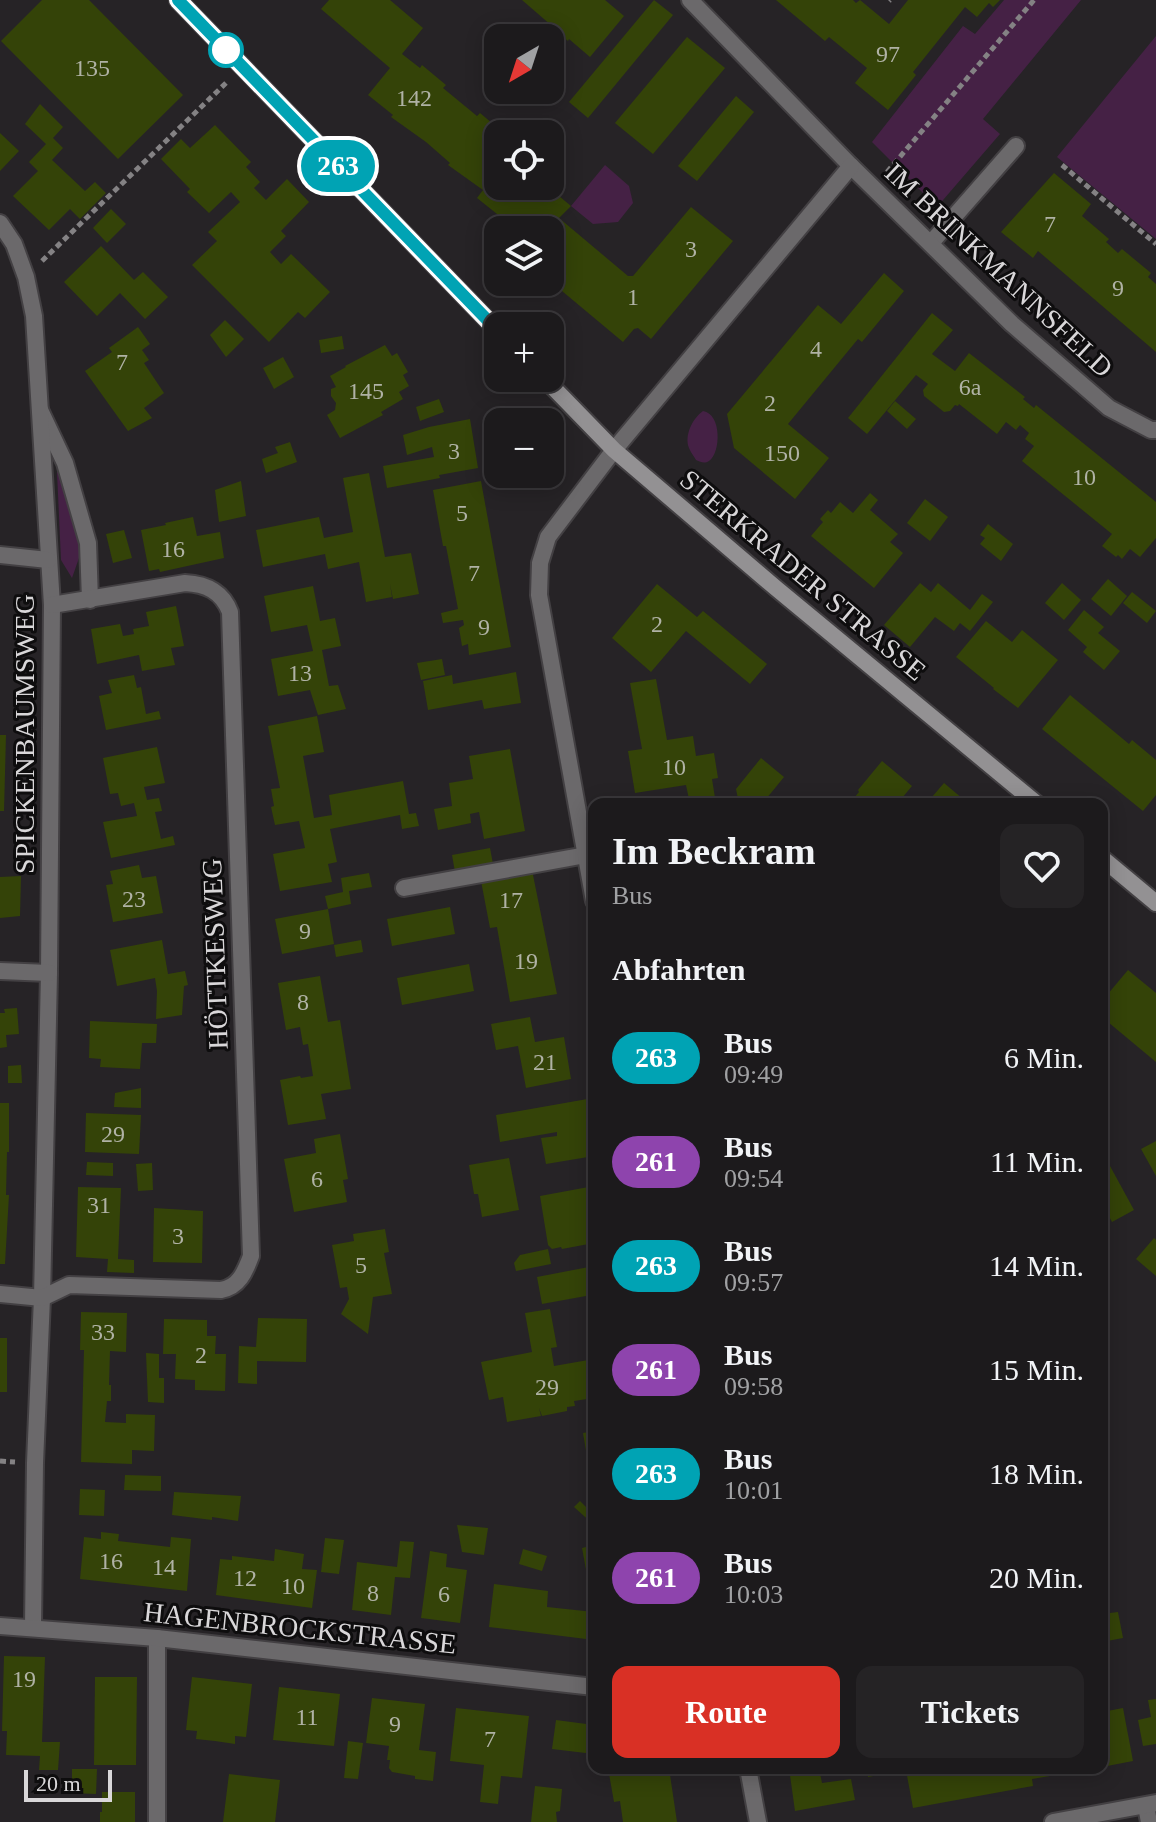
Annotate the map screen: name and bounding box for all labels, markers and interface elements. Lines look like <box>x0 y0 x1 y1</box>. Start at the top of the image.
north arrow <box>484 24 564 104</box>
map controls <box>484 24 564 488</box>
unlabelled marker <box>209 33 243 67</box>
house number: 97 <box>876 41 900 67</box>
house number: 135 <box>74 55 110 81</box>
house number: 142 <box>396 85 432 111</box>
button: locate <box>484 120 564 200</box>
line badge: 263 <box>292 140 384 192</box>
text: 263 <box>317 150 359 181</box>
street label: IM BRINKMANNSFELD <box>879 157 1119 383</box>
house number: 7 <box>1044 211 1056 237</box>
button: layers <box>484 216 564 296</box>
house number: 3 <box>685 236 697 262</box>
house number: 9 <box>1112 275 1124 301</box>
house number: 1 <box>627 284 639 310</box>
button: + <box>484 312 564 392</box>
house number: 4 <box>810 336 822 362</box>
house number: 7 <box>116 349 128 375</box>
house number: 6a <box>959 374 982 400</box>
house number: 145 <box>348 378 384 404</box>
house number: 2 <box>764 390 776 416</box>
button: − <box>484 408 564 488</box>
house number: 3 <box>448 438 460 464</box>
house number: 150 <box>764 440 800 466</box>
street label: STERKRADER STRASSE <box>674 463 932 687</box>
house number: 10 <box>1072 464 1096 490</box>
house number: 5 <box>456 500 468 526</box>
house number: 16 <box>161 536 185 562</box>
house number: 7 <box>468 560 480 586</box>
street label: SPICKENBAUMSWEG <box>9 594 40 874</box>
house number: 2 <box>651 611 663 637</box>
house number: 9 <box>478 614 490 640</box>
house number: 13 <box>288 660 312 686</box>
house number: 10 <box>662 754 686 780</box>
button: heart <box>1000 824 1084 908</box>
text: Im Beckram <box>612 830 816 872</box>
street label: HÖTTKESWEG <box>196 858 234 1050</box>
text: Bus <box>612 881 652 910</box>
house number: 23 <box>122 886 146 912</box>
house number: 17 <box>499 887 523 913</box>
house number: 9 <box>299 918 311 944</box>
house number: 19 <box>514 948 538 974</box>
text: Abfahrten <box>612 953 745 986</box>
house number: 8 <box>297 989 309 1015</box>
text: Bus <box>724 1026 772 1059</box>
text: 6 Min. <box>1004 1041 1084 1074</box>
text: 263 <box>635 1042 677 1073</box>
house number: 21 <box>533 1049 557 1075</box>
text: 09:49 <box>724 1060 783 1089</box>
house number: 29 <box>101 1121 125 1147</box>
text: Bus <box>724 1130 772 1163</box>
text: 11 Min. <box>990 1145 1084 1178</box>
text: 261 <box>635 1146 677 1177</box>
text: 09:54 <box>724 1164 783 1193</box>
house number: 6 <box>311 1166 323 1192</box>
house number: 31 <box>87 1192 111 1218</box>
house number: 3 <box>172 1223 184 1249</box>
text: Bus <box>724 1234 772 1267</box>
text: 14 Min. <box>989 1249 1084 1282</box>
text: 263 <box>635 1250 677 1281</box>
house number: 5 <box>355 1252 367 1278</box>
text: 09:57 <box>724 1268 783 1297</box>
house number: 33 <box>91 1319 115 1345</box>
text: Bus <box>724 1338 772 1371</box>
house number: 2 <box>195 1342 207 1368</box>
text: 15 Min. <box>989 1353 1084 1386</box>
text: 261 <box>635 1354 677 1385</box>
text: 09:58 <box>724 1372 783 1401</box>
house number: 29 <box>535 1374 559 1400</box>
text: Bus <box>724 1442 772 1475</box>
text: 18 Min. <box>989 1457 1084 1490</box>
text: 263 <box>635 1458 677 1489</box>
text: 10:01 <box>724 1476 783 1505</box>
text: Bus <box>724 1546 772 1579</box>
house number: 16 <box>99 1548 123 1574</box>
house number: 14 <box>152 1554 176 1580</box>
text: 20 Min. <box>989 1561 1084 1594</box>
text: 261 <box>635 1562 677 1593</box>
house number: 12 <box>233 1565 257 1591</box>
house number: 10 <box>281 1573 305 1599</box>
house number: 8 <box>367 1580 379 1606</box>
text: 10:03 <box>724 1580 783 1609</box>
house number: 6 <box>438 1581 450 1607</box>
street label: HAGENBROCKSTRASSE <box>142 1596 458 1660</box>
house number: 19 <box>12 1666 36 1692</box>
button: Route <box>612 1666 840 1758</box>
button: Tickets <box>856 1666 1084 1758</box>
house number: 11 <box>295 1704 319 1730</box>
house number: 9 <box>389 1711 401 1737</box>
house number: 7 <box>484 1726 496 1752</box>
scale bar <box>24 1766 112 1802</box>
text: 20 m <box>36 1771 81 1796</box>

